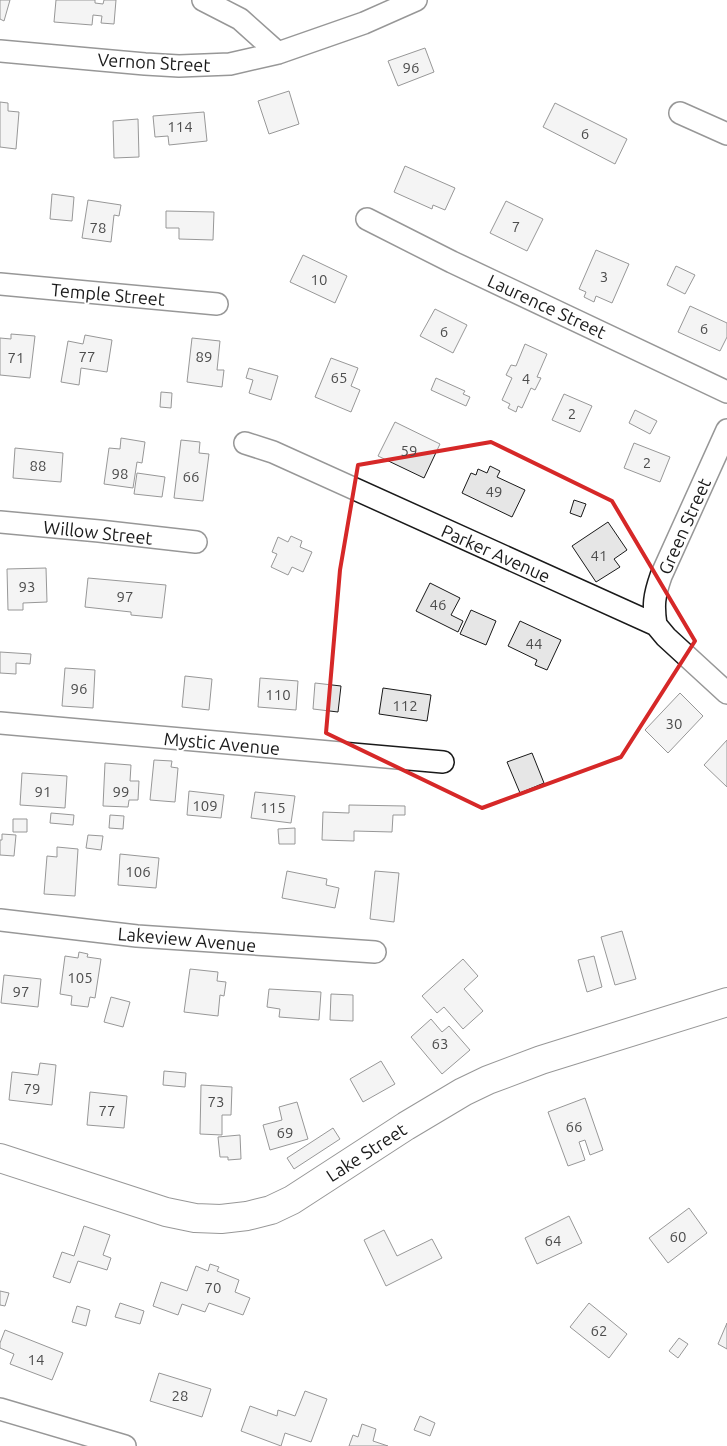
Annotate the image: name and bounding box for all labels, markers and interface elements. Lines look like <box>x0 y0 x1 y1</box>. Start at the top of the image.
street label: Vernon Street <box>97 49 211 75</box>
house number: 96 <box>403 59 419 76</box>
house number: 114 <box>167 118 193 135</box>
house number: 6 <box>581 125 589 142</box>
house number: 7 <box>512 218 520 235</box>
house number: 78 <box>90 219 106 236</box>
house number: 3 <box>600 268 608 285</box>
street label: Laurence Street <box>485 270 609 342</box>
house number: 10 <box>311 271 327 288</box>
street label: Temple Street <box>50 279 166 309</box>
house number: 6 <box>700 320 708 337</box>
house number: 6 <box>440 323 448 340</box>
house number: 77 <box>79 348 95 365</box>
house number: 89 <box>196 348 212 365</box>
house number: 71 <box>8 349 24 366</box>
house number: 65 <box>331 369 347 386</box>
house number: 4 <box>522 370 530 387</box>
house number: 2 <box>568 405 576 422</box>
house number: 59 <box>401 442 417 459</box>
house number: 2 <box>643 454 651 471</box>
house number: 88 <box>30 457 46 474</box>
house number: 98 <box>112 465 128 482</box>
house number: 66 <box>183 468 199 485</box>
street label: Green Street <box>654 475 714 577</box>
house number: 49 <box>486 483 502 500</box>
street label: Willow Street <box>42 516 154 548</box>
street label: Parker Avenue <box>438 520 554 586</box>
house number: 41 <box>591 547 607 564</box>
house number: 93 <box>19 578 35 595</box>
house number: 97 <box>117 588 133 605</box>
house number: 46 <box>430 596 446 613</box>
house number: 44 <box>526 635 542 652</box>
house number: 96 <box>71 680 87 697</box>
house number: 110 <box>265 686 291 703</box>
house number: 112 <box>392 697 418 714</box>
house number: 30 <box>666 715 682 732</box>
street label: Mystic Avenue <box>163 728 281 758</box>
house number: 91 <box>35 783 51 800</box>
house number: 99 <box>113 783 129 800</box>
house number: 109 <box>192 797 218 814</box>
house number: 115 <box>260 799 286 816</box>
house number: 106 <box>125 863 151 880</box>
street label: Lakeview Avenue <box>117 923 257 955</box>
house number: 105 <box>67 969 93 986</box>
house number: 97 <box>13 983 29 1000</box>
house number: 63 <box>432 1035 448 1052</box>
house number: 79 <box>24 1080 40 1097</box>
house number: 73 <box>208 1093 224 1110</box>
house number: 77 <box>99 1102 115 1119</box>
house number: 66 <box>566 1118 582 1135</box>
street label: Lake Street <box>322 1119 410 1185</box>
house number: 69 <box>277 1124 293 1141</box>
house number: 60 <box>670 1228 686 1245</box>
house number: 64 <box>545 1232 561 1249</box>
house number: 70 <box>205 1279 221 1296</box>
house number: 62 <box>591 1322 607 1339</box>
house number: 14 <box>28 1351 44 1368</box>
house number: 28 <box>172 1387 188 1404</box>

